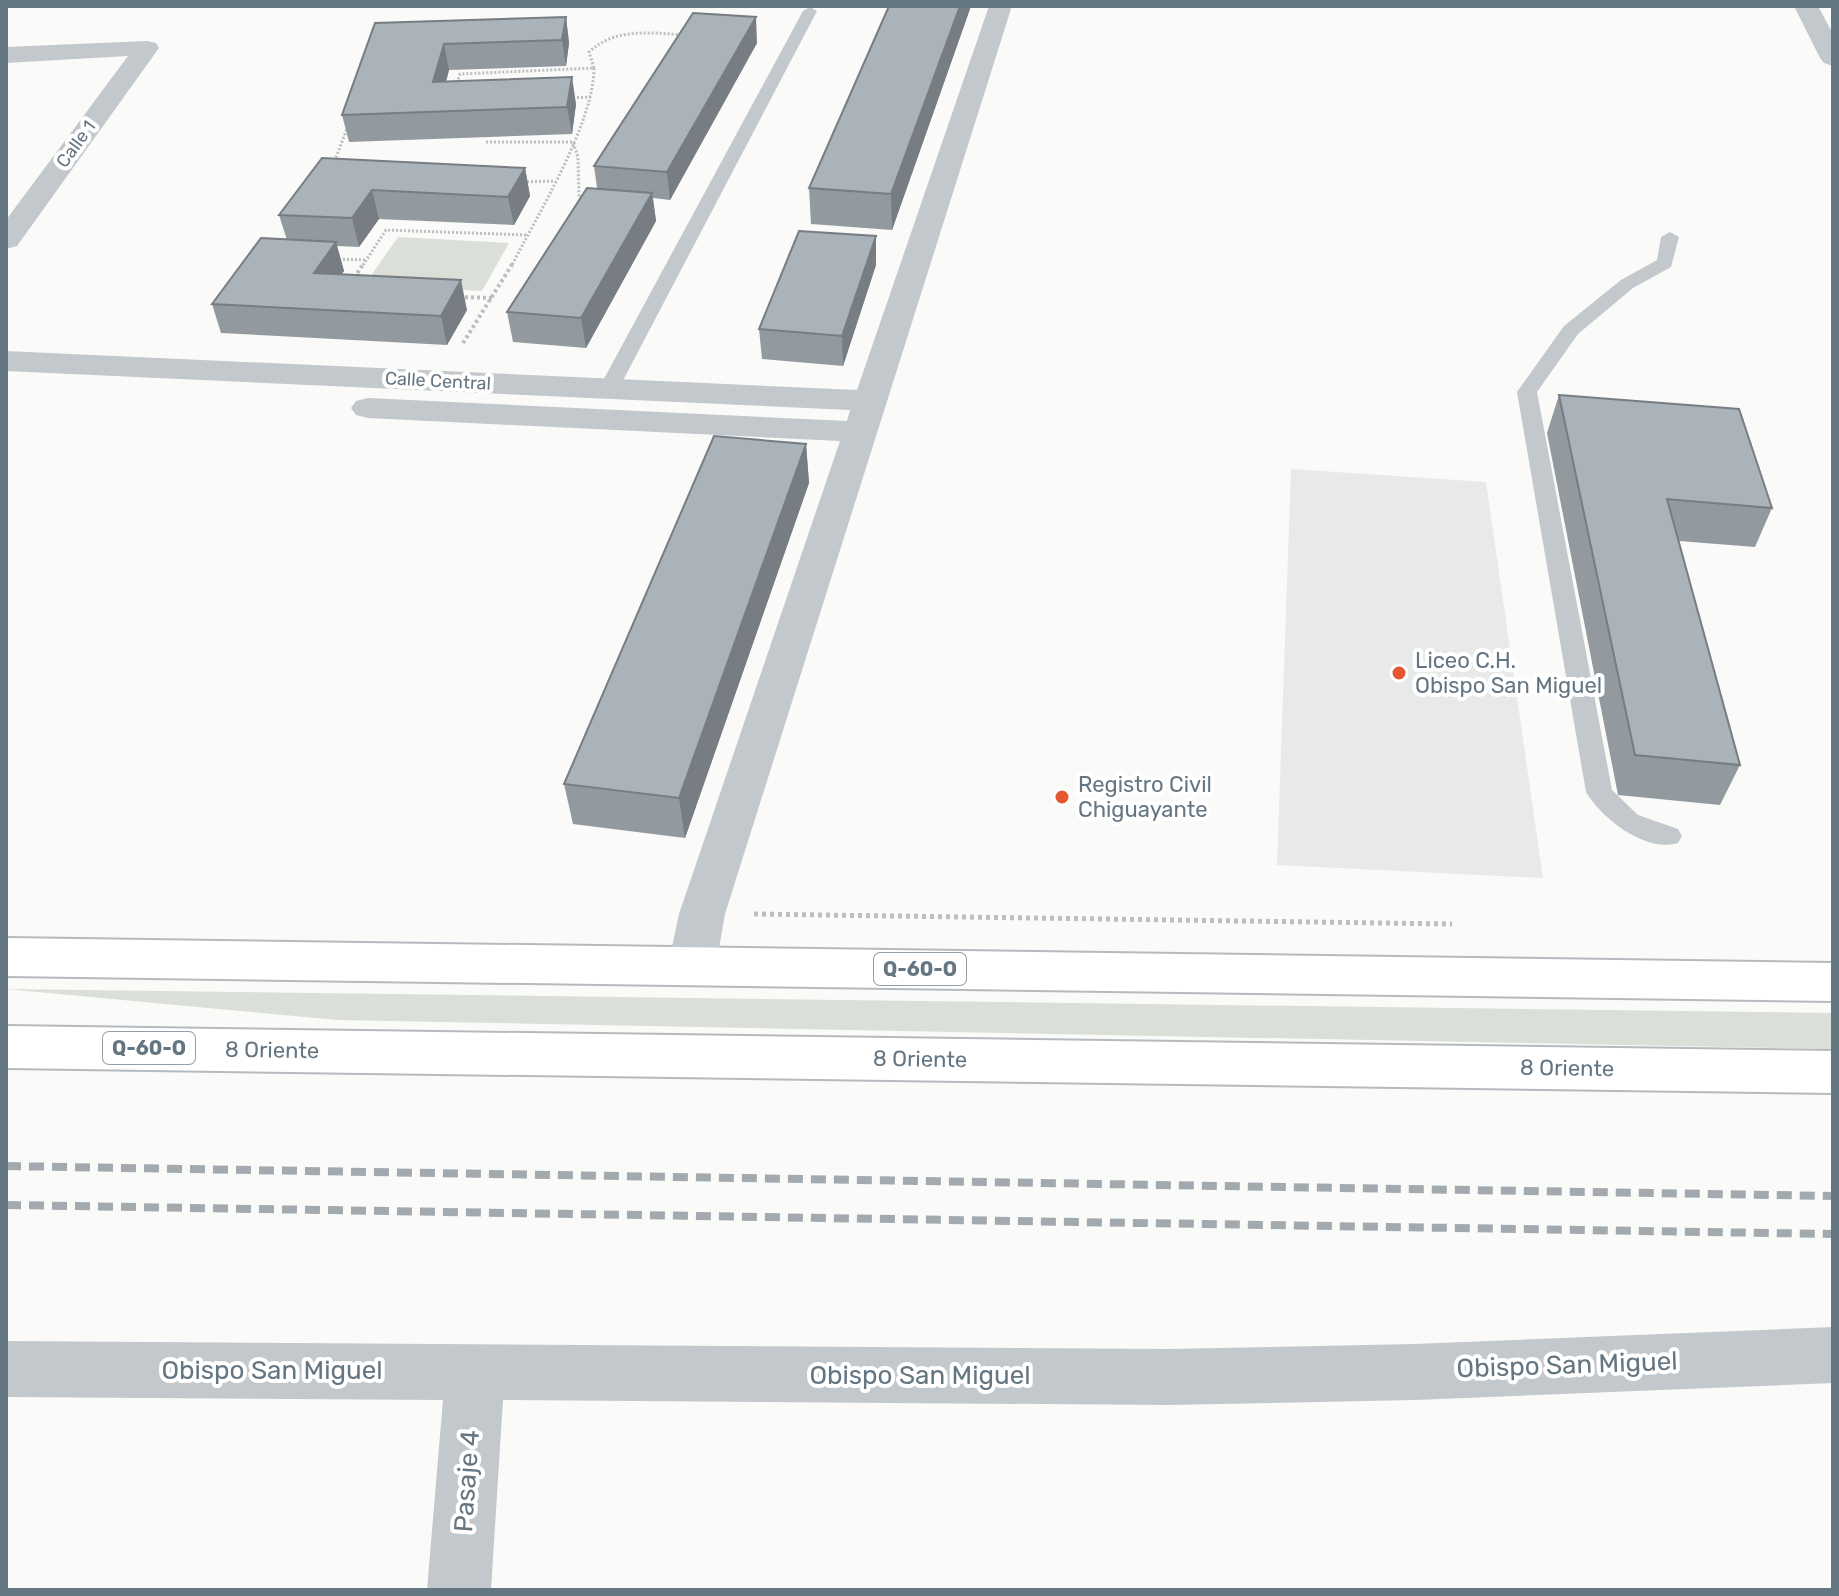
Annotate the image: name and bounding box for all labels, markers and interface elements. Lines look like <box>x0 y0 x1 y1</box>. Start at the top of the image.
street label: Calle 1 <box>52 116 100 172</box>
street label: Calle Central <box>384 367 492 395</box>
place label: Liceo C.H. Obispo San Miguel <box>1415 647 1602 699</box>
marker: Liceo C.H. Obispo San Miguel <box>1390 664 1408 682</box>
place label: Registro Civil Chiguayante <box>1078 771 1212 823</box>
marker: Registro Civil Chiguayante <box>1053 788 1071 806</box>
road number: Q-60-O <box>874 953 966 985</box>
road number: Q-60-O <box>103 1032 195 1064</box>
street label: 8 Oriente <box>225 1036 319 1064</box>
street label: 8 Oriente <box>873 1045 967 1073</box>
street label: 8 Oriente <box>1520 1054 1614 1082</box>
street label: Obispo San Miguel <box>1456 1346 1678 1384</box>
street label: Obispo San Miguel <box>161 1355 383 1386</box>
street label: Obispo San Miguel <box>809 1360 1031 1391</box>
street label: Pasaje 4 <box>448 1429 486 1533</box>

